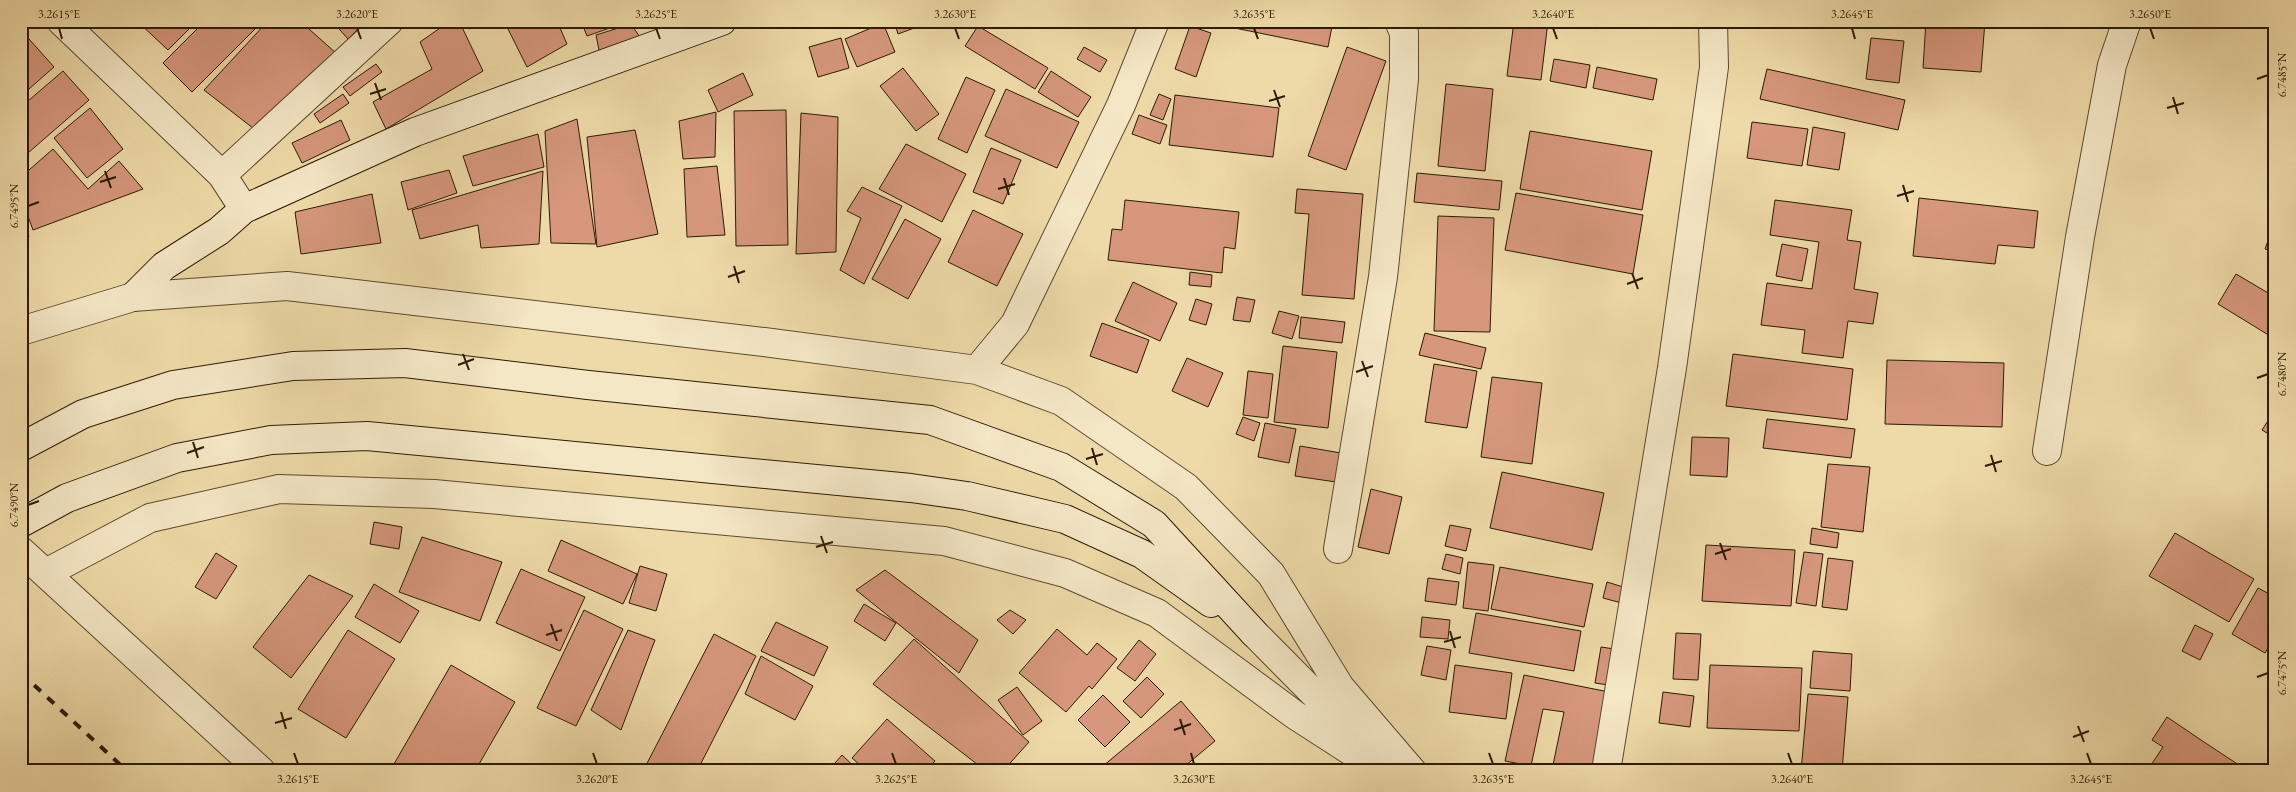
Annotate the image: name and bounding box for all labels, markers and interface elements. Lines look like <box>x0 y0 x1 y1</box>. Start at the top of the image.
text: 3.2615°E <box>38 6 80 22</box>
text: 3.2620°E <box>336 6 378 22</box>
text: 3.2625°E <box>635 6 677 22</box>
text: 3.2630°E <box>934 6 976 22</box>
text: 3.2635°E <box>1233 6 1275 22</box>
text: 3.2640°E <box>1532 6 1574 22</box>
text: 3.2645°E <box>1831 6 1873 22</box>
text: 3.2650°E <box>2129 6 2171 22</box>
text: 6.7485°N <box>2274 52 2290 97</box>
text: 6.7495°N <box>6 183 22 228</box>
text: 6.7480°N <box>2274 351 2290 396</box>
text: 6.7490°N <box>6 482 22 527</box>
text: 6.7475°N <box>2274 650 2290 695</box>
text: 3.2615°E <box>277 771 319 787</box>
text: 3.2620°E <box>576 771 618 787</box>
text: 3.2625°E <box>875 771 917 787</box>
text: 3.2630°E <box>1173 771 1215 787</box>
text: 3.2635°E <box>1472 771 1514 787</box>
text: 3.2640°E <box>1771 771 1813 787</box>
text: 3.2645°E <box>2070 771 2112 787</box>

